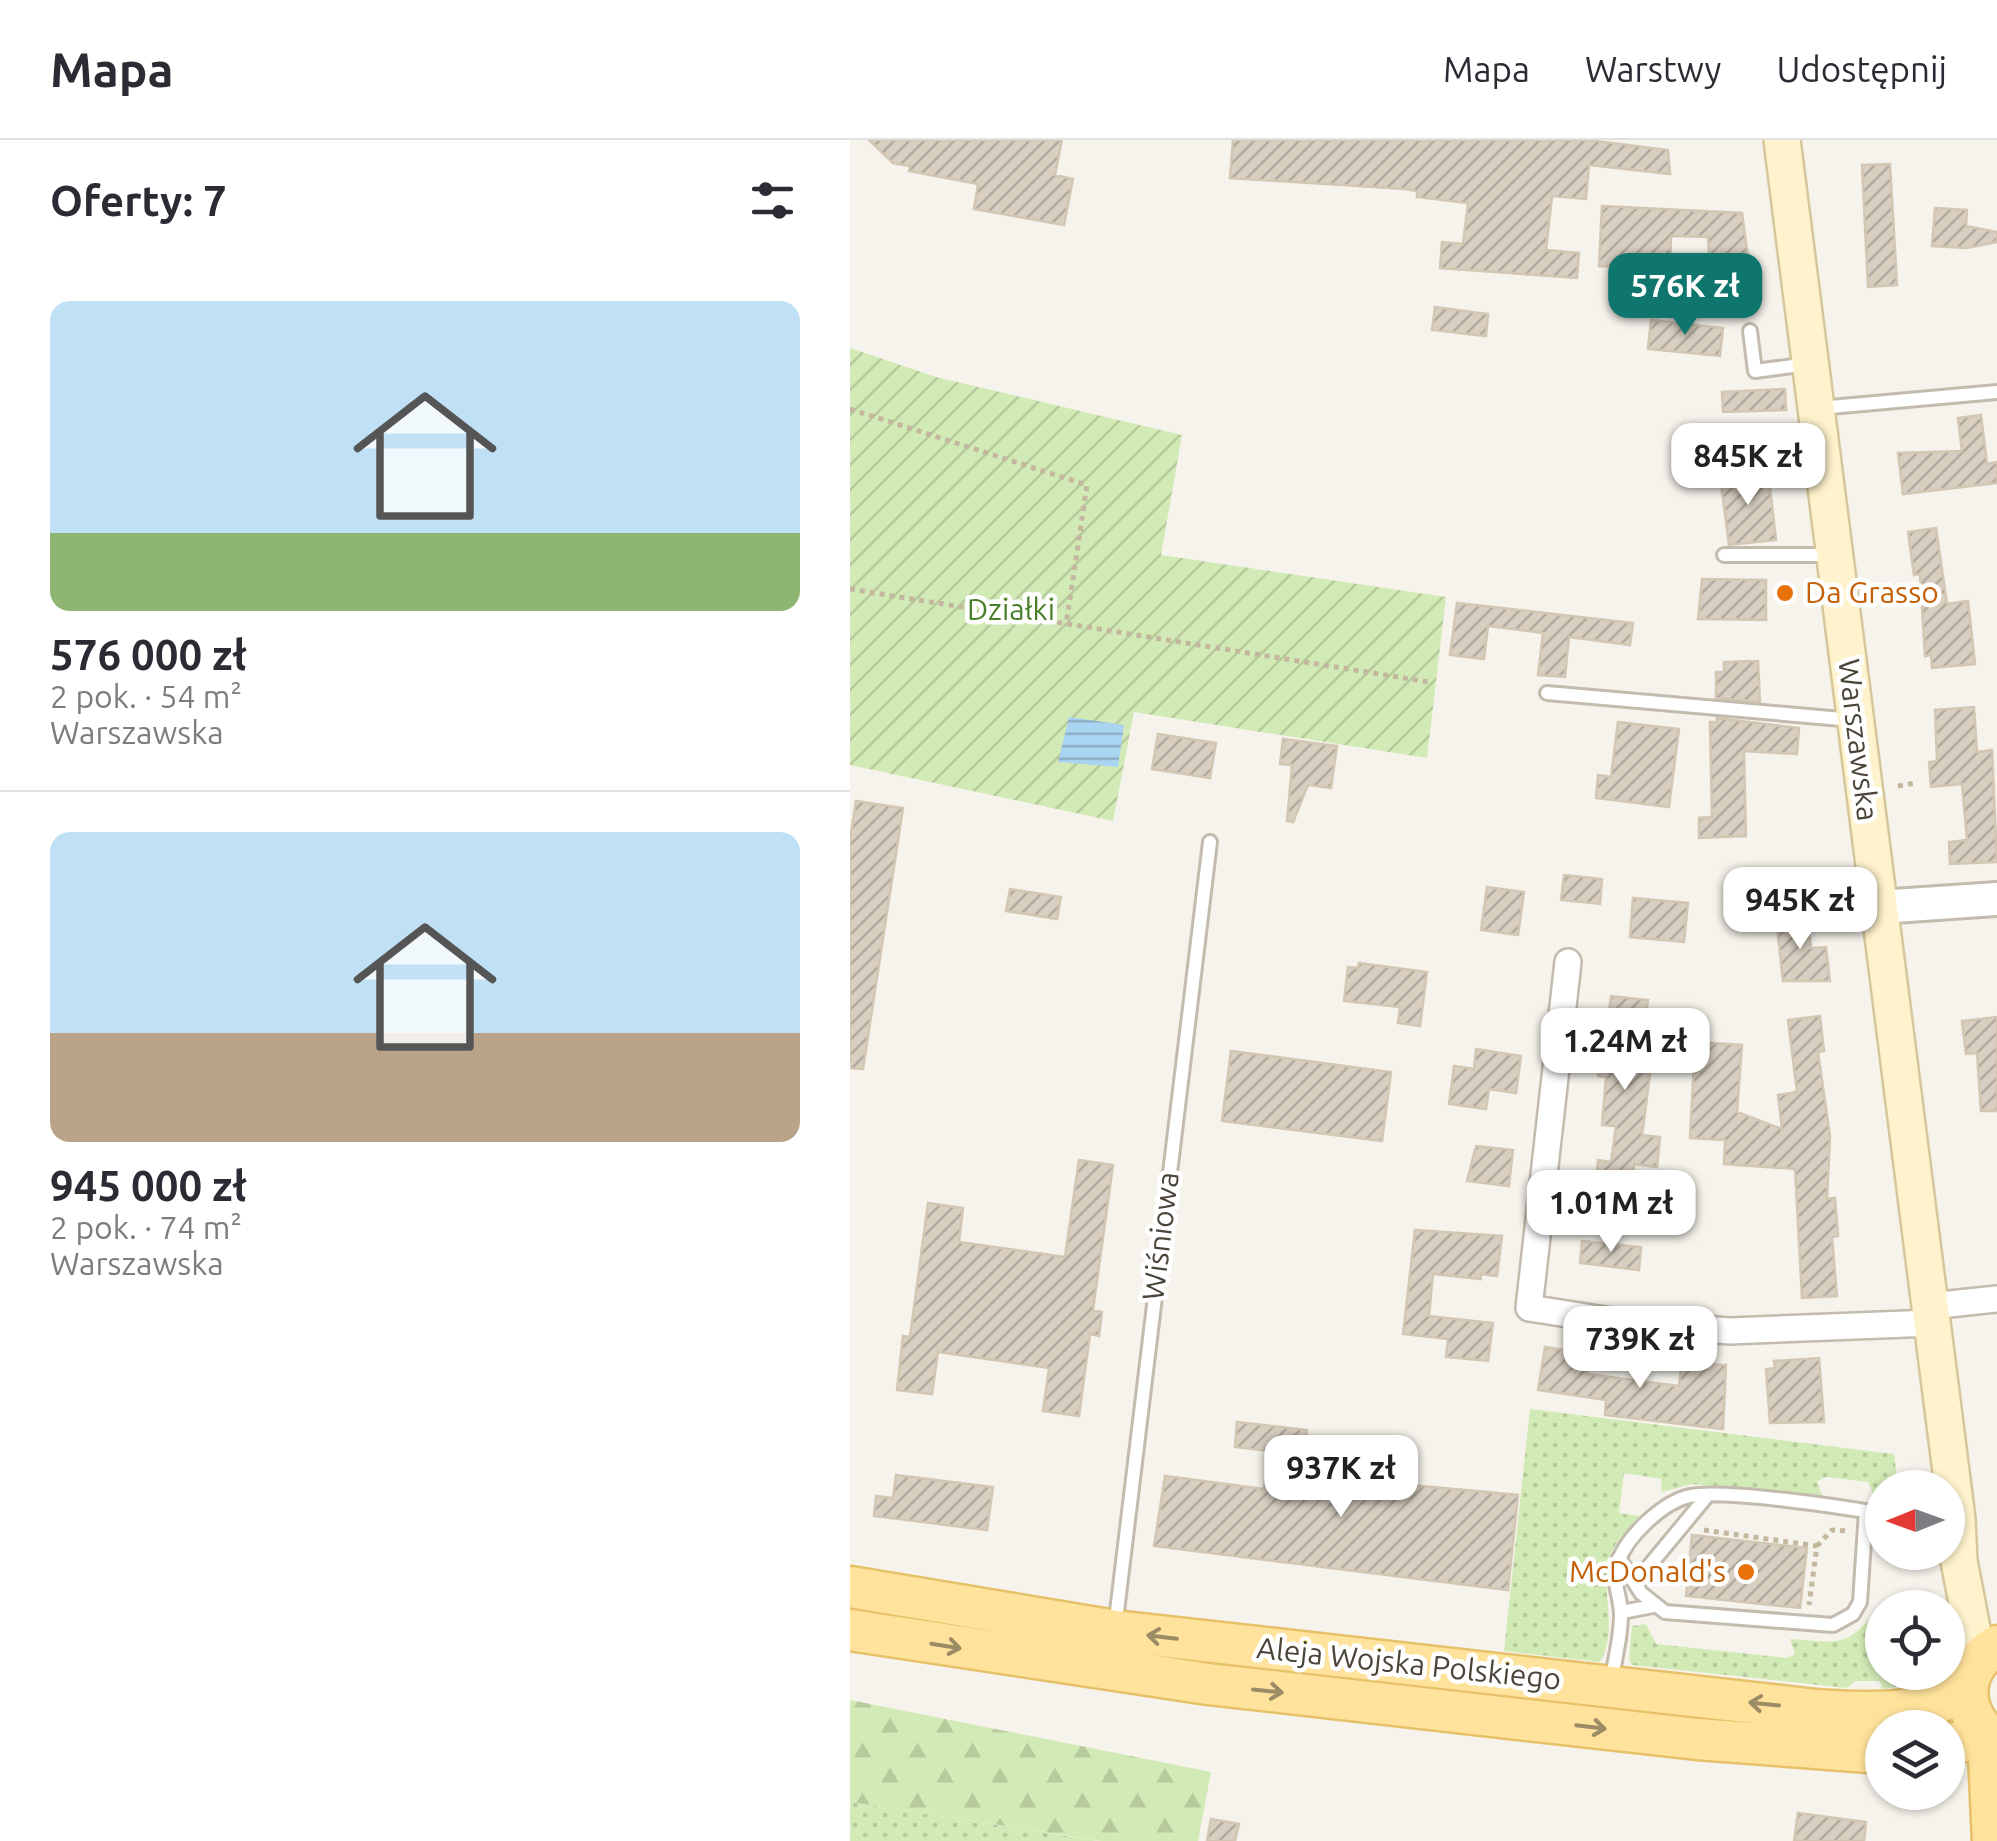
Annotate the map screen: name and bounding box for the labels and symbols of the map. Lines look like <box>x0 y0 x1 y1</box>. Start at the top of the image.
pin: 576K zł <box>1593 253 1777 338</box>
pin: 845K zł <box>1656 423 1840 508</box>
place label: Da Grasso <box>1805 575 1939 609</box>
marker: Da Grasso <box>1774 582 1796 604</box>
park label: Działki <box>967 592 1055 626</box>
street label: Warszawska <box>1832 657 1886 823</box>
pin: 945K zł <box>1708 867 1892 952</box>
pin: 1.24M zł <box>1522 1008 1728 1093</box>
street label: Wiśniowa <box>1135 1170 1185 1302</box>
pin: 1.01M zł <box>1508 1170 1714 1255</box>
pin: 739K zł <box>1548 1306 1732 1391</box>
pin: 937K zł <box>1249 1435 1433 1520</box>
north arrow <box>1865 1470 1965 1570</box>
place label: McDonald's <box>1569 1554 1726 1588</box>
marker: McDonald's <box>1735 1561 1757 1583</box>
one-way arrow <box>1147 1627 1179 1645</box>
street label: Aleja Wojska Polskiego <box>1255 1630 1563 1696</box>
one-way arrow <box>929 1637 962 1656</box>
one-way arrow <box>1251 1682 1284 1701</box>
one-way arrow <box>1748 1694 1780 1713</box>
one-way arrow <box>1574 1718 1607 1737</box>

